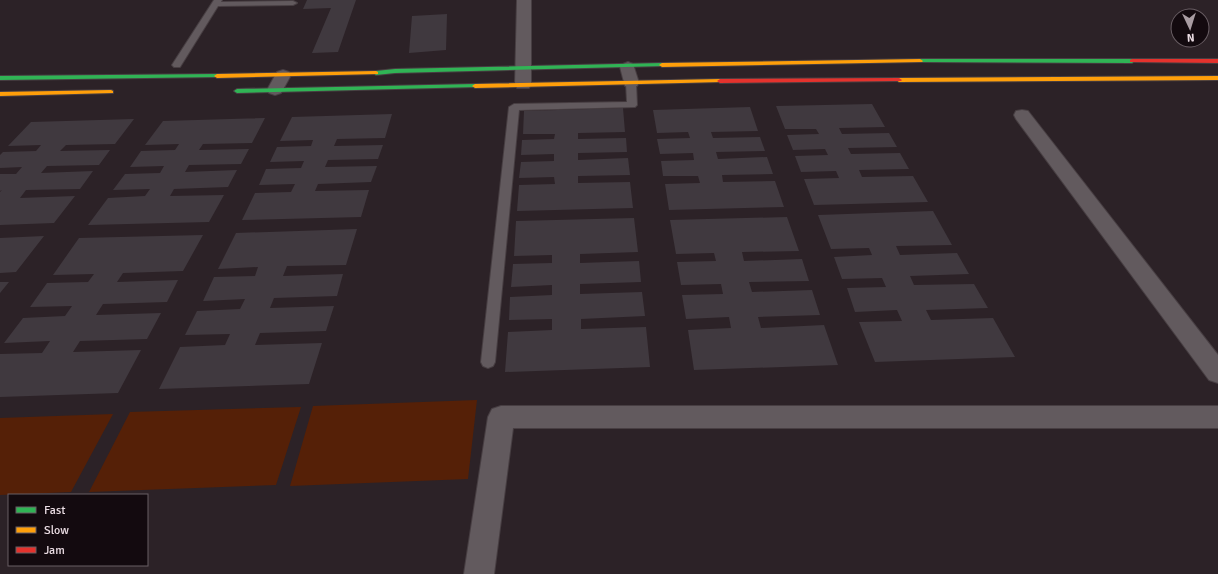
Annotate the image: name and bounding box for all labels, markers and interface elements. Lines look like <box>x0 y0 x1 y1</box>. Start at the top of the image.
north arrow <box>1170 8 1210 48</box>
text: N <box>1186 31 1195 44</box>
legend <box>8 494 148 566</box>
text: Fast <box>44 503 65 518</box>
text: Slow <box>44 523 69 538</box>
text: Jam <box>44 543 65 558</box>

